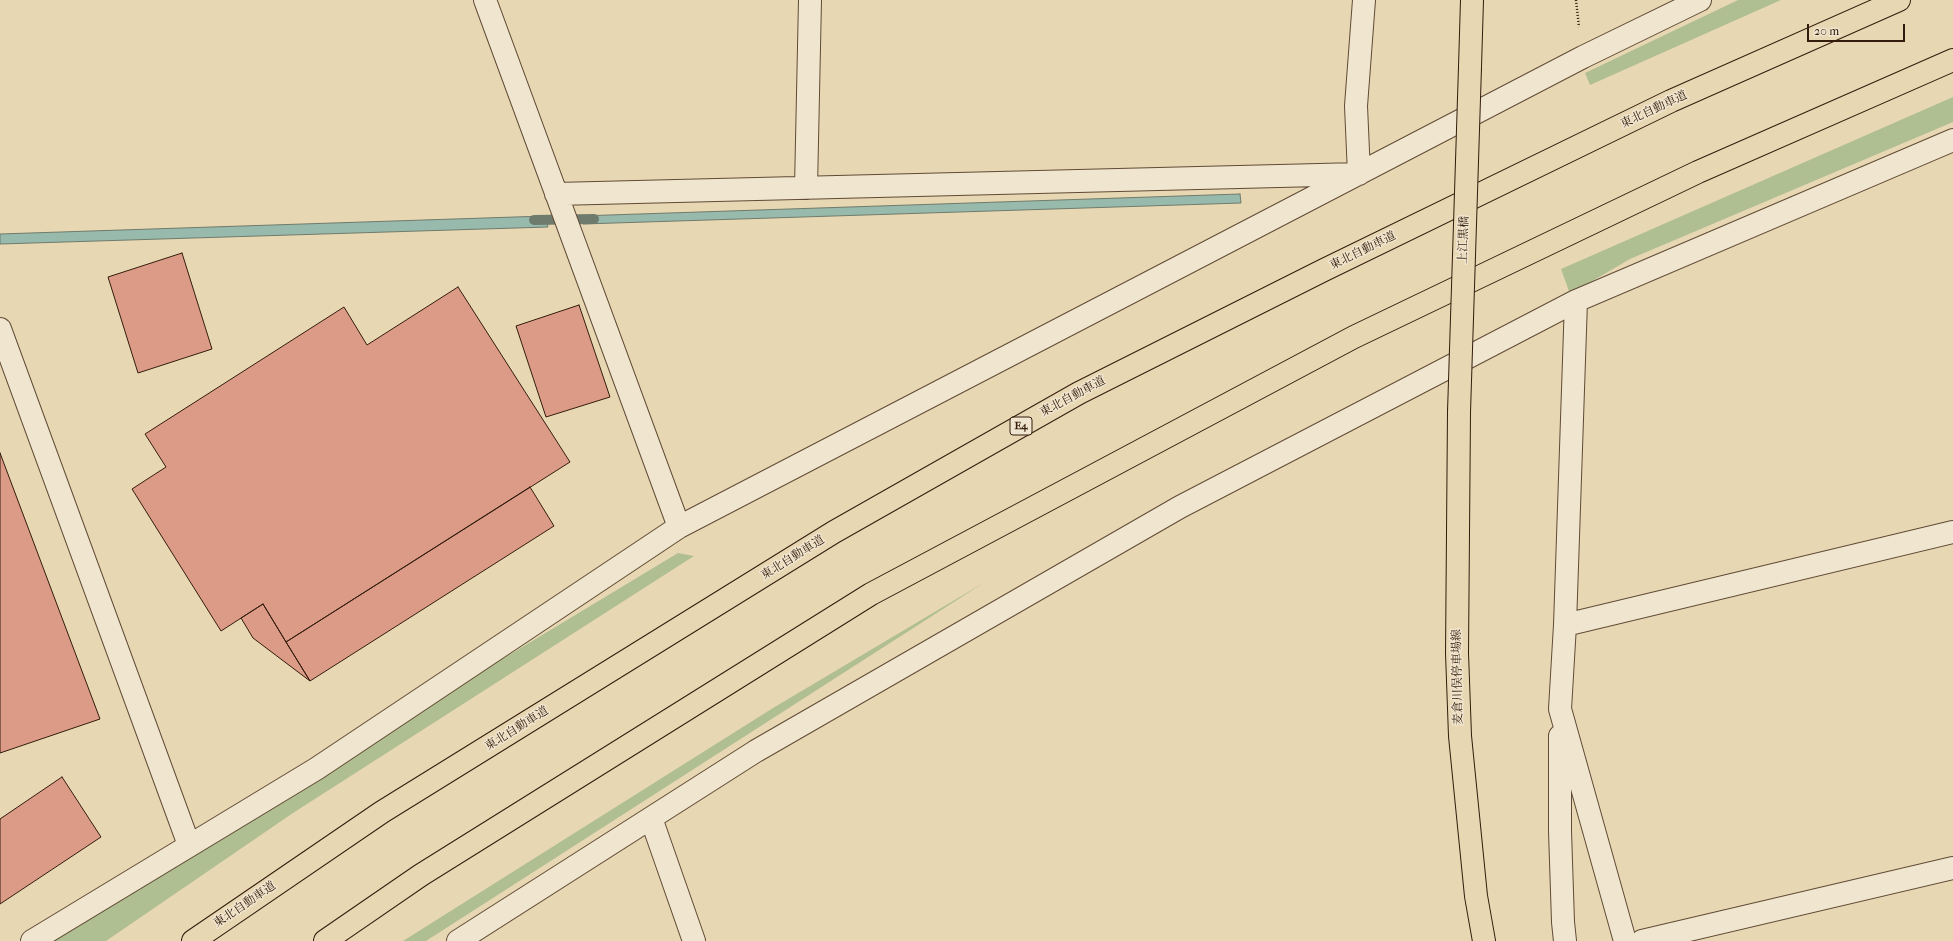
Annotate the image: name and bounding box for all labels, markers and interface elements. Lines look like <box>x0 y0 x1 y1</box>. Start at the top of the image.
scale bar <box>1809 16 1907 42</box>
text: 20 m <box>1814 24 1839 38</box>
street label: 東北自動車道 <box>1618 88 1690 132</box>
street label: 上江黒橋 <box>1456 216 1472 264</box>
street label: 東北自動車道 <box>1327 229 1399 273</box>
street label: 東北自動車道 <box>1038 374 1108 420</box>
road number: E4 <box>1010 417 1032 435</box>
street label: 東北自動車道 <box>759 533 827 583</box>
street label: 麦倉川俣停車場線 <box>1450 629 1466 725</box>
street label: 東北自動車道 <box>483 704 551 754</box>
street label: 東北自動車道 <box>211 879 279 931</box>

